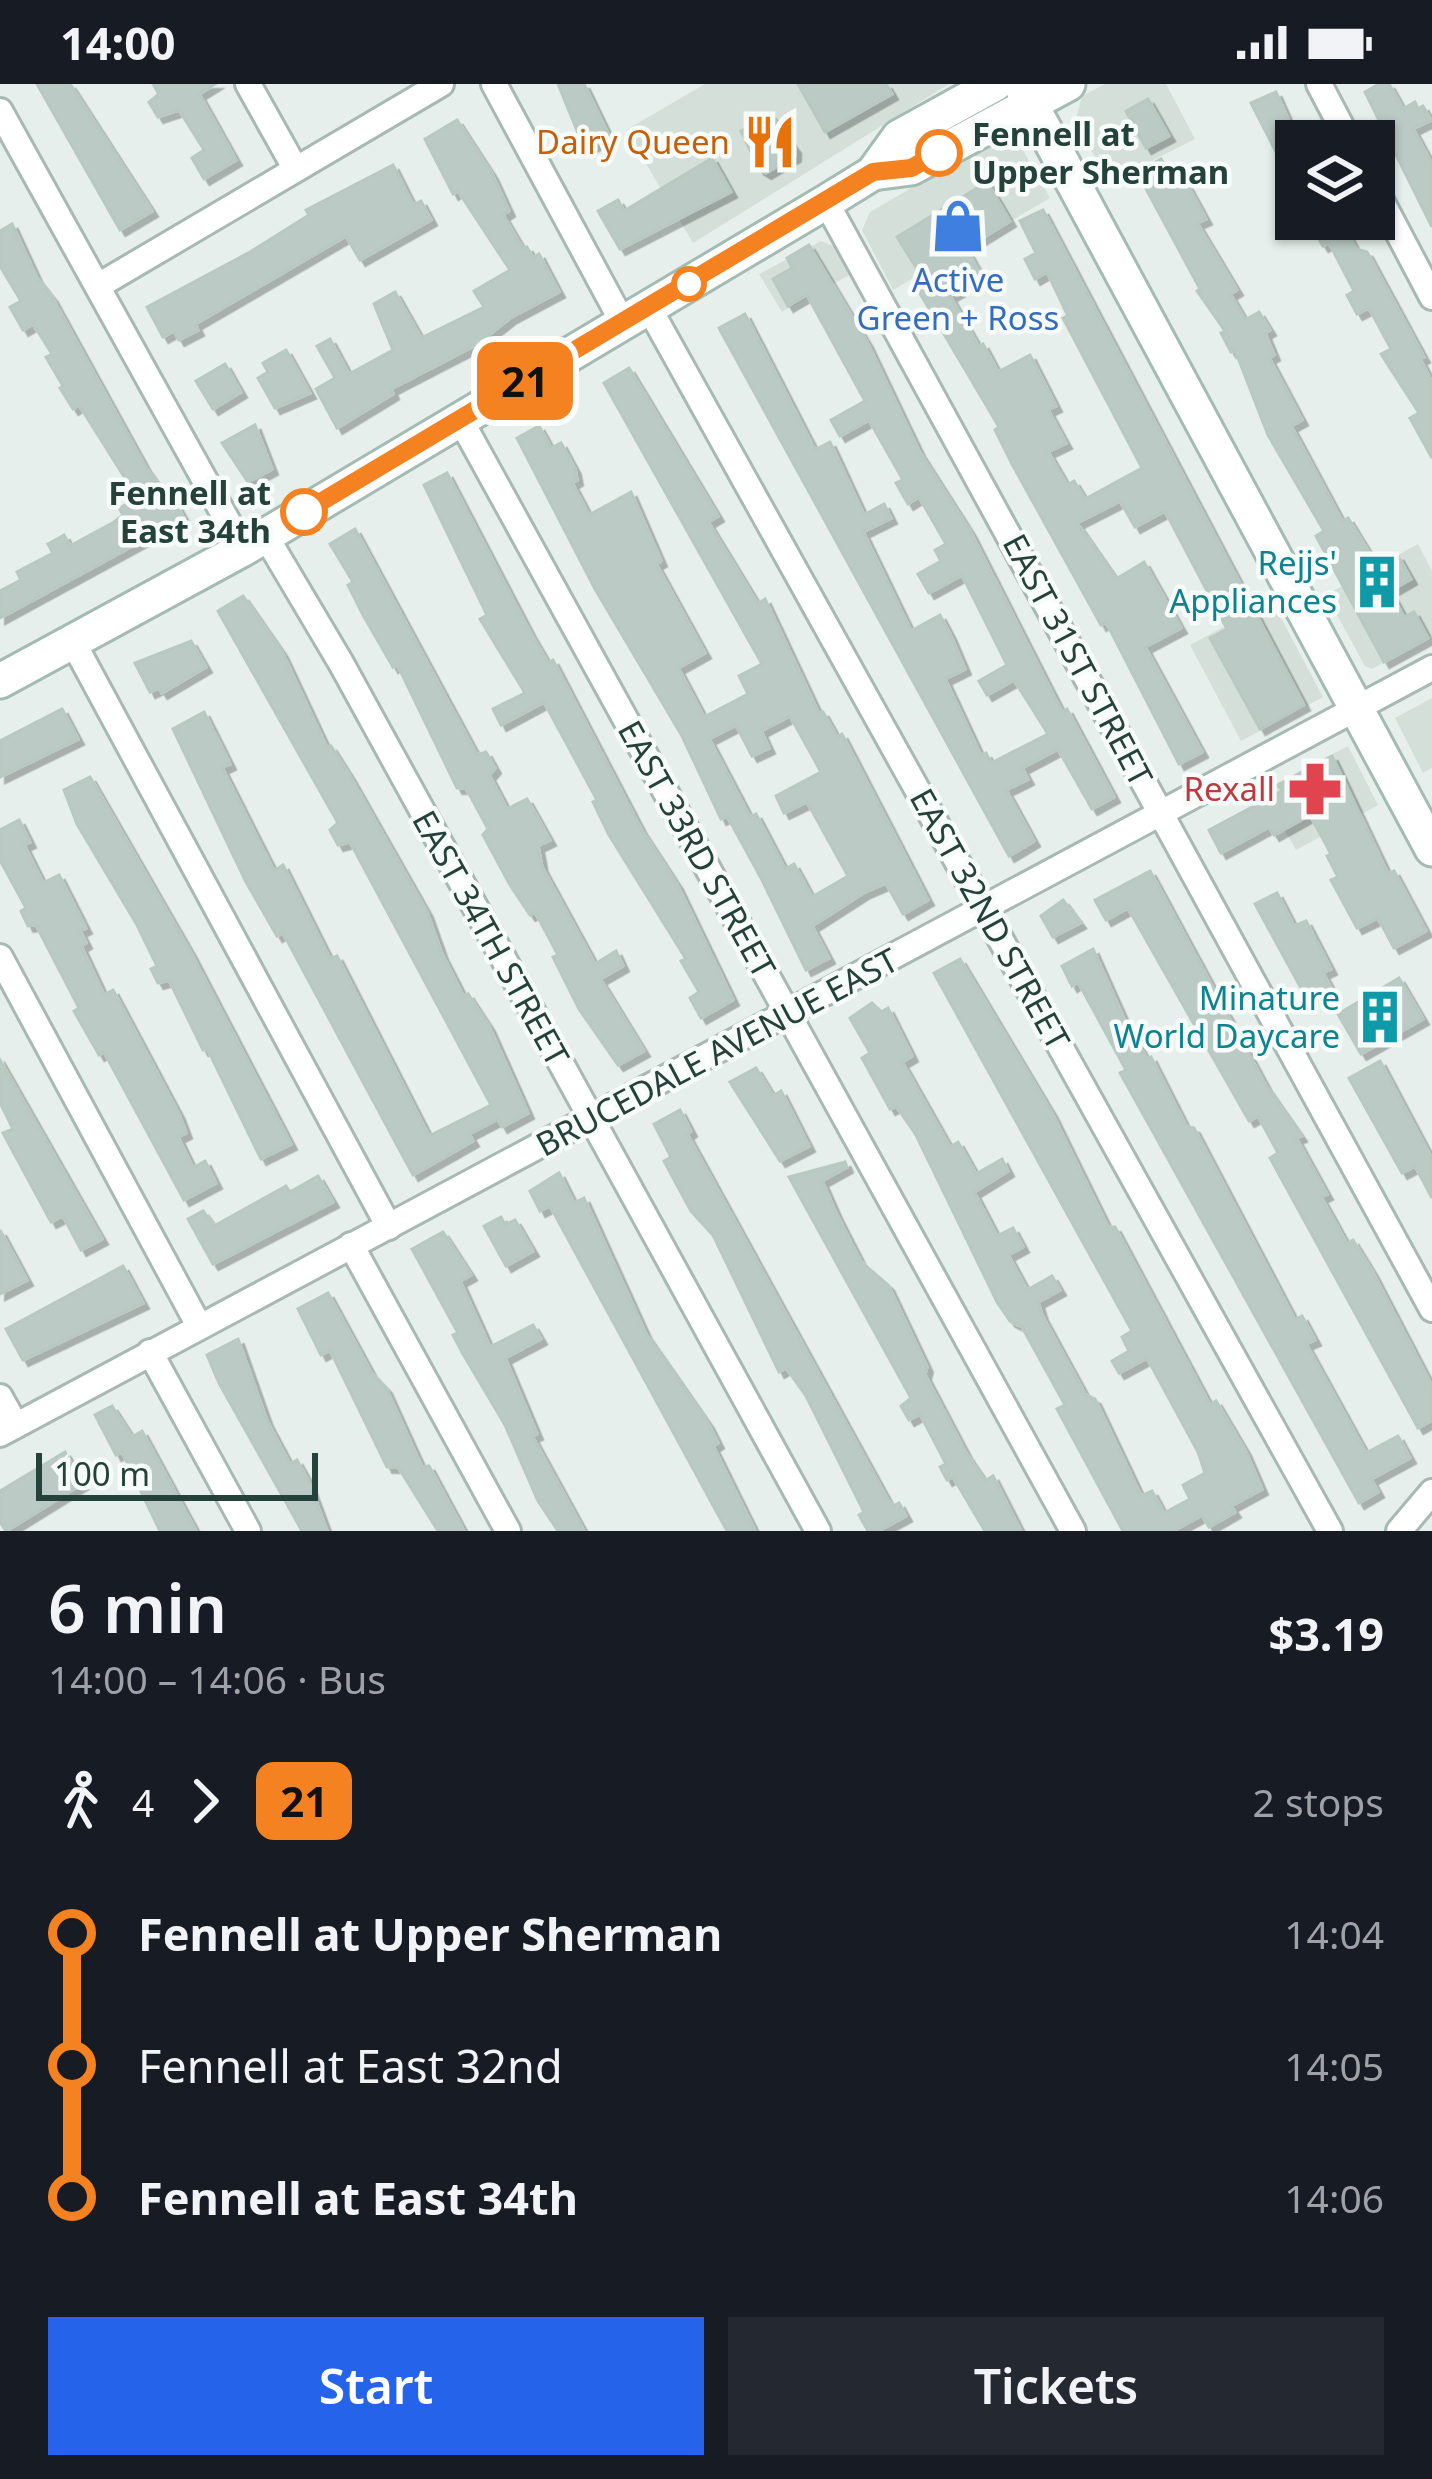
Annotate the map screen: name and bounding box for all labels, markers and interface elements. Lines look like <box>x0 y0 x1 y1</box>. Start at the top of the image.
text: 14:00 <box>60 12 176 73</box>
place label: Fennell at Upper Sherman <box>972 111 1229 194</box>
restaurant icon: Dairy Queen <box>741 113 799 171</box>
place label: Dairy Queen <box>536 119 730 164</box>
map controls <box>1275 120 1395 240</box>
button: layers <box>1275 120 1395 240</box>
marker: Fennell at Upper Sherman <box>917 131 961 175</box>
shop icon: Active Green + Ross <box>929 197 987 255</box>
place label: Active Green + Ross <box>857 257 1059 340</box>
unlabelled marker <box>673 268 705 300</box>
line badge: 21 <box>471 342 579 420</box>
text: 21 <box>501 352 549 409</box>
place label: Fennell at East 34th <box>108 470 271 553</box>
marker: Fennell at East 34th <box>282 490 326 534</box>
street label: EAST 31ST STREET <box>993 526 1164 794</box>
place label: Rejjs' Appliances <box>1169 540 1337 623</box>
building icon: Rejjs' Appliances <box>1348 553 1406 611</box>
street label: EAST 33RD STREET <box>608 712 787 985</box>
pharmacy icon: Rexall <box>1286 760 1344 818</box>
place label: Rexall <box>1184 766 1275 811</box>
street label: EAST 32ND STREET <box>900 780 1081 1057</box>
street label: EAST 34TH STREET <box>403 802 580 1074</box>
street label: BRUCEDALE AVENUE EAST <box>528 937 906 1166</box>
place label: Minature World Daycare <box>1114 975 1340 1058</box>
building icon: Minature World Daycare <box>1351 988 1409 1046</box>
scale bar <box>36 1447 318 1500</box>
text: 100 m <box>54 1451 150 1496</box>
text: 6 min <box>48 1562 227 1652</box>
text: $3.19 <box>1268 1603 1384 1664</box>
text: 14:00 – 14:06 · Bus <box>48 1652 386 1705</box>
icon: walk <box>48 1768 114 1834</box>
icon: forward <box>172 1768 238 1834</box>
text: 21 <box>280 1772 328 1829</box>
text: 4 <box>132 1775 154 1828</box>
text: 2 stops <box>1253 1775 1384 1828</box>
text: Fennell at Upper Sherman <box>138 1903 722 1964</box>
text: 14:04 <box>1284 1907 1384 1960</box>
text: Fennell at East 32nd <box>138 2035 563 2096</box>
text: 14:05 <box>1284 2039 1384 2092</box>
text: Fennell at East 34th <box>138 2167 578 2228</box>
text: 14:06 <box>1284 2171 1384 2224</box>
button: Start <box>48 2317 704 2455</box>
button: Tickets <box>728 2317 1384 2455</box>

